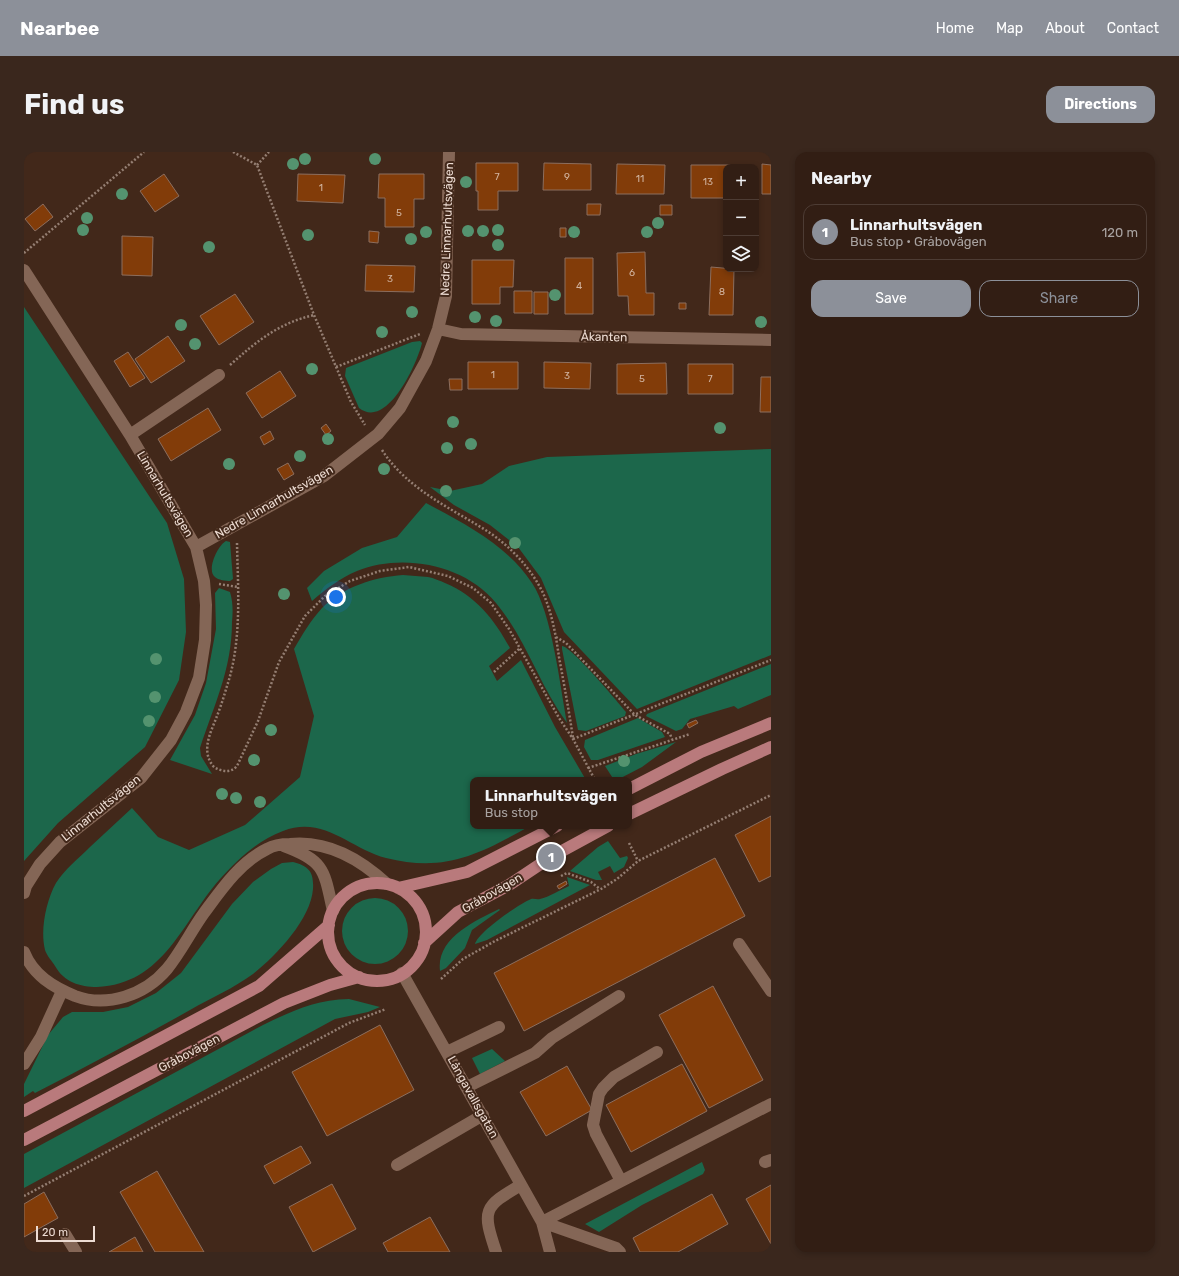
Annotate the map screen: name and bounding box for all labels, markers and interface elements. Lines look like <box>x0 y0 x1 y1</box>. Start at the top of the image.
text: Nearbee <box>20 17 99 40</box>
text: Home <box>936 20 974 37</box>
text: Map <box>996 20 1023 37</box>
text: About <box>1045 20 1085 37</box>
text: Contact <box>1107 20 1159 37</box>
button: Directions <box>1046 86 1155 123</box>
text: Find us <box>24 88 124 121</box>
street label: Nedre Linnarhultsvägen <box>438 162 456 296</box>
map controls <box>723 164 759 272</box>
button: + <box>723 164 759 200</box>
text: Nearby <box>811 168 872 188</box>
house number: 7 <box>494 171 500 183</box>
house number: 9 <box>564 171 570 183</box>
house number: 11 <box>636 173 644 185</box>
house number: 13 <box>703 176 713 188</box>
house number: 1 <box>319 182 323 194</box>
button: − <box>723 200 759 236</box>
house number: 5 <box>396 207 402 219</box>
text: Linnarhultsvägen <box>850 216 982 234</box>
text: 1 <box>822 225 828 240</box>
text: 120 m <box>1102 225 1138 240</box>
text: Bus stop · Gråbovägen <box>850 234 987 249</box>
button: layers <box>723 236 759 272</box>
house number: 6 <box>629 267 635 279</box>
house number: 3 <box>387 273 393 285</box>
house number: 4 <box>576 280 582 292</box>
button: Save <box>811 280 971 317</box>
button: Share <box>979 280 1139 317</box>
house number: 8 <box>719 286 725 298</box>
street label: Åkanten <box>581 330 627 344</box>
house number: 1 <box>491 369 495 381</box>
house number: 3 <box>564 370 570 382</box>
house number: 5 <box>639 373 645 385</box>
house number: 7 <box>707 373 713 385</box>
street label: Linnarhultsvägen <box>134 449 196 539</box>
street label: Nedre Linnarhultsvägen <box>213 462 335 542</box>
your location <box>326 587 346 607</box>
street label: Linnarhultsvägen <box>59 772 143 844</box>
popup <box>470 777 632 829</box>
text: Linnarhultsvägen <box>485 787 617 805</box>
text: Bus stop <box>485 805 538 820</box>
pin: 1 <box>538 842 564 872</box>
street label: Gråbovägen <box>459 870 525 916</box>
street label: Gråbovägen <box>156 1031 222 1075</box>
street label: Långavallsgatan <box>445 1054 501 1140</box>
scale bar <box>36 1224 95 1243</box>
text: 20 m <box>42 1226 68 1239</box>

